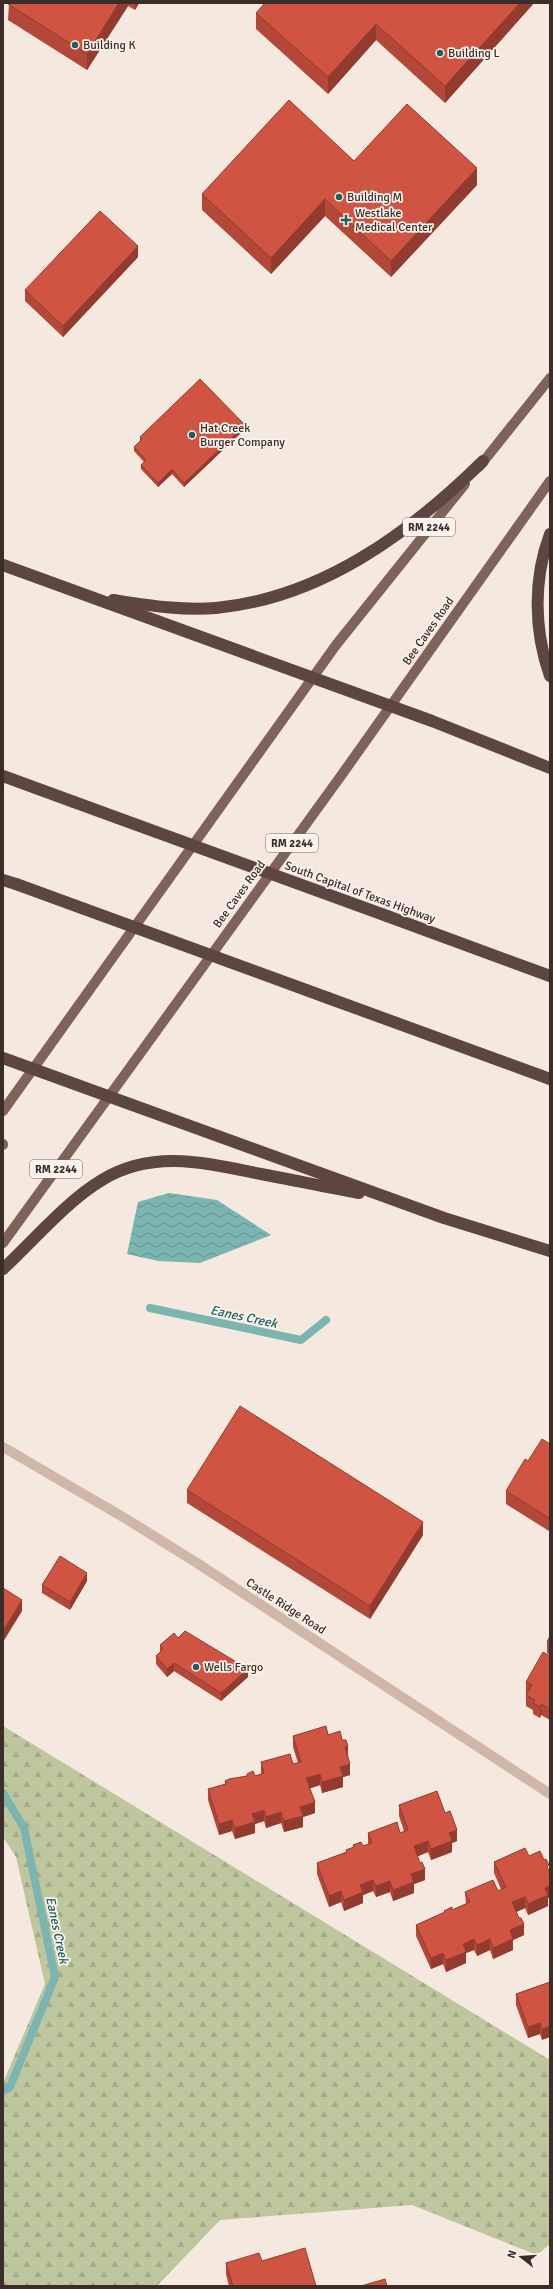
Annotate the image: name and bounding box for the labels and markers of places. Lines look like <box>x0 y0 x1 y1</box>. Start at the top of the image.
place label: Building K <box>83 38 136 53</box>
marker: Building K <box>70 40 80 50</box>
place label: Building L <box>448 46 500 61</box>
marker: Building L <box>435 48 445 58</box>
place label: Building M <box>347 190 402 205</box>
marker: Building M <box>334 192 344 202</box>
place label: Westlake Medical Center <box>355 206 433 235</box>
marker: Westlake Medical Center <box>340 214 352 226</box>
place label: Hat Creek Burger Company <box>200 421 285 450</box>
marker: Hat Creek Burger Company <box>187 430 197 440</box>
place label: Wells Fargo <box>204 1660 263 1675</box>
marker: Wells Fargo <box>191 1662 201 1672</box>

